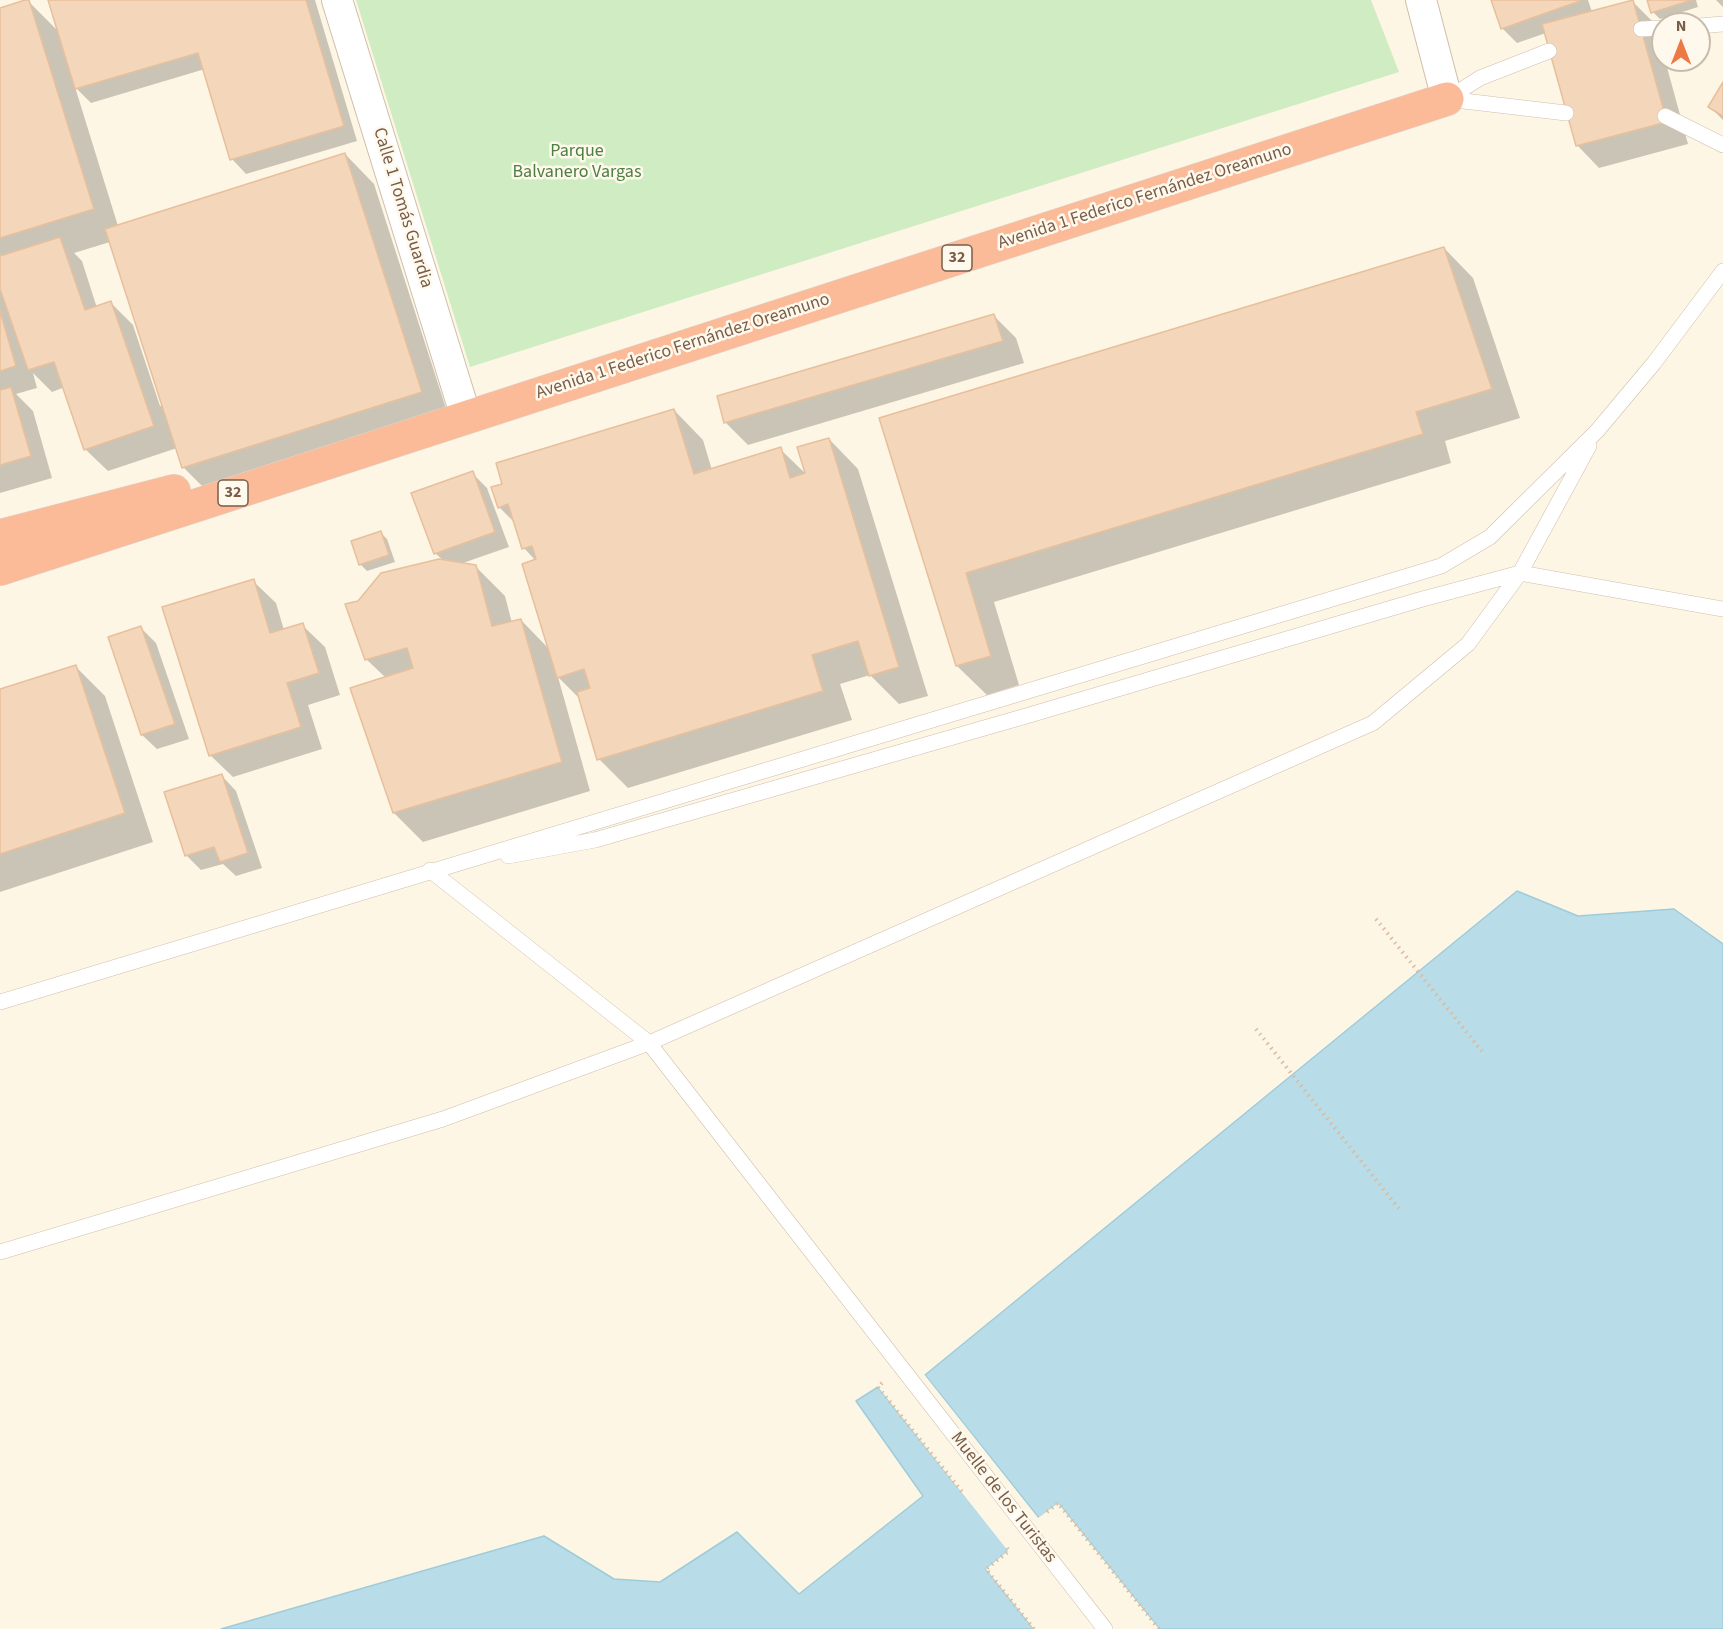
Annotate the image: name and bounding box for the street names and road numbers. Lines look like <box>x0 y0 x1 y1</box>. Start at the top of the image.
street label: Calle 1 Tomás Guardia <box>367 125 437 291</box>
street label: Avenida 1 Federico Fernández Oreamuno <box>995 139 1295 255</box>
road number: 32 <box>942 245 972 271</box>
street label: Avenida 1 Federico Fernández Oreamuno <box>533 289 833 405</box>
road number: 32 <box>218 480 248 506</box>
street label: Muelle de los Turistas <box>945 1428 1061 1568</box>

